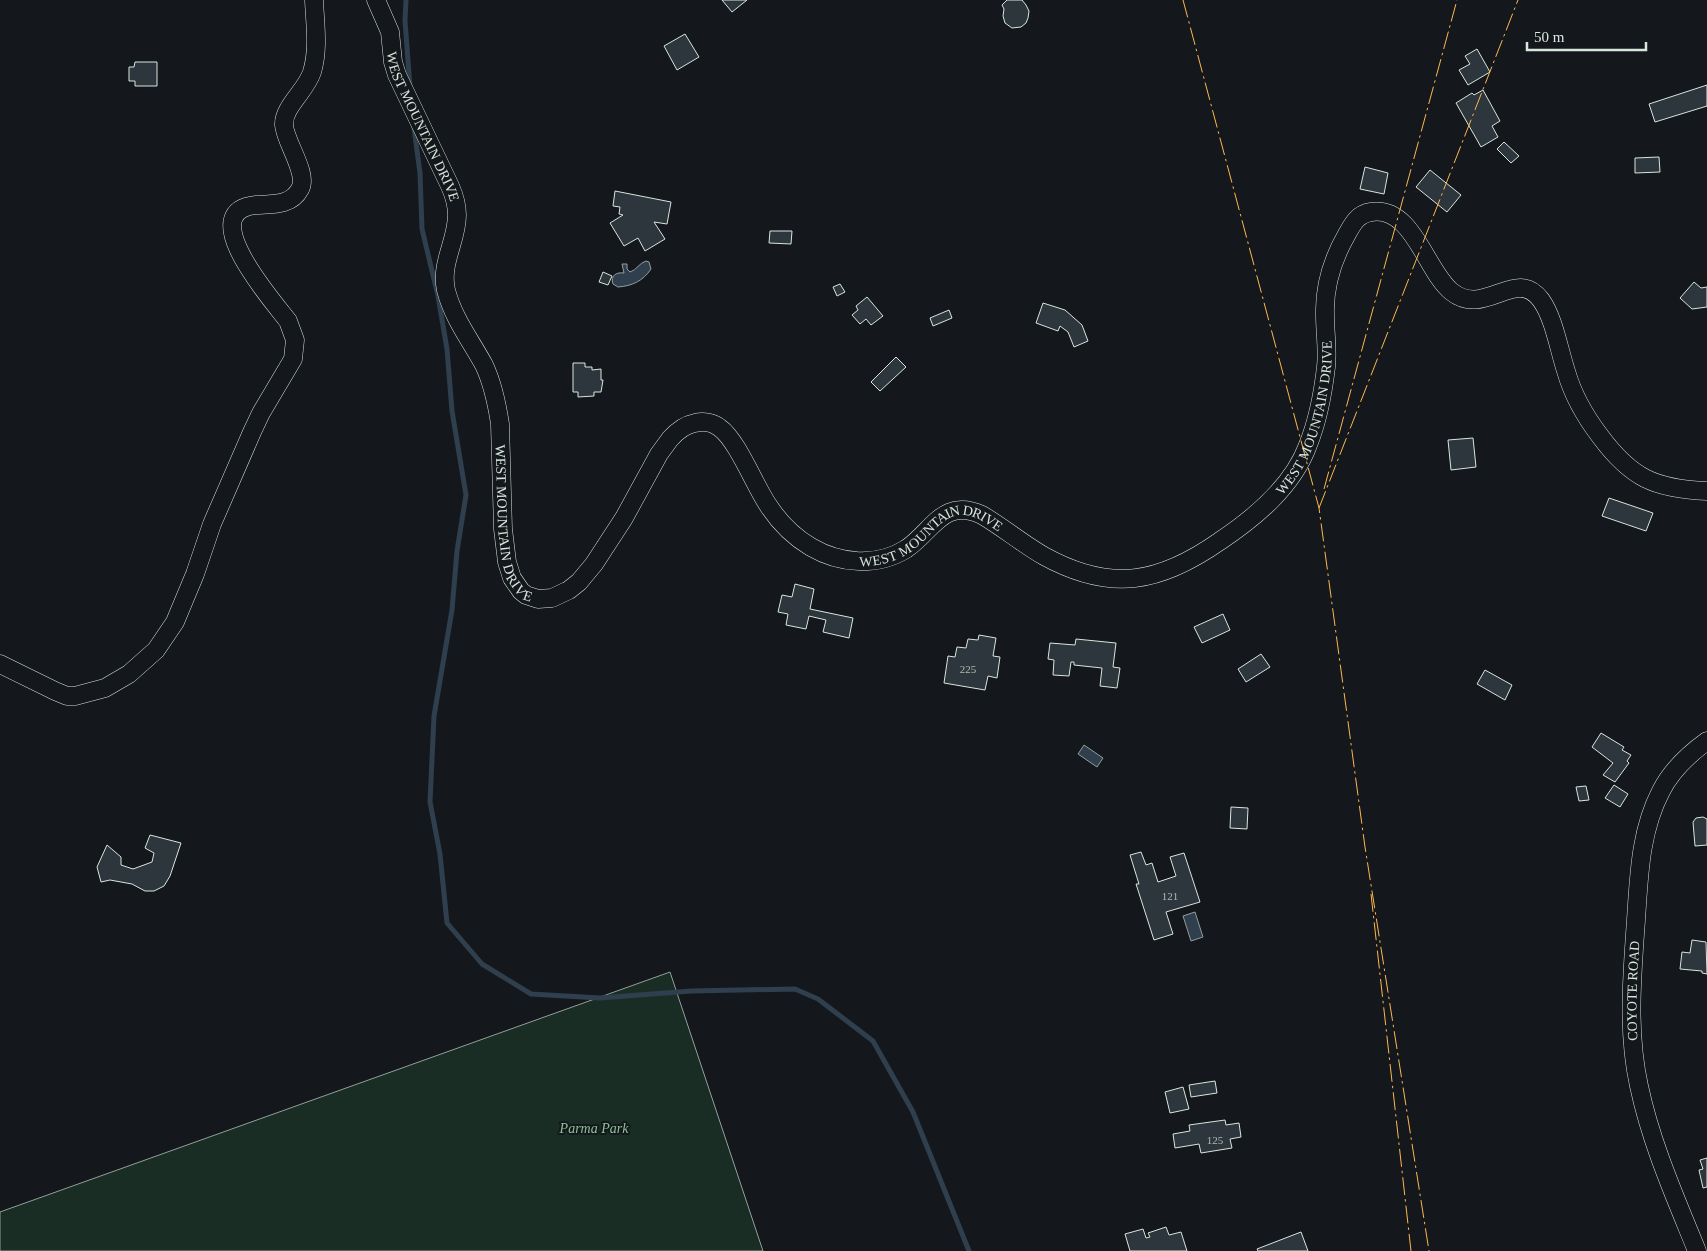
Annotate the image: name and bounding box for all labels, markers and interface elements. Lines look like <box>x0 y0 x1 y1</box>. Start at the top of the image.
scale bar <box>1527 20 1646 52</box>
text: 50 m <box>1534 29 1565 45</box>
street label: WEST MOUNTAIN DRIVE <box>384 51 462 203</box>
street label: WEST MOUNTAIN DRIVE <box>1273 340 1334 497</box>
street label: WEST MOUNTAIN DRIVE <box>493 444 534 604</box>
street label: WEST MOUNTAIN DRIVE <box>859 502 1006 569</box>
house number: 225 <box>960 663 977 675</box>
house number: 121 <box>1162 890 1178 902</box>
street label: COYOTE ROAD <box>1624 940 1642 1041</box>
park label: Parma Park <box>559 1121 629 1136</box>
house number: 125 <box>1207 1134 1224 1146</box>

